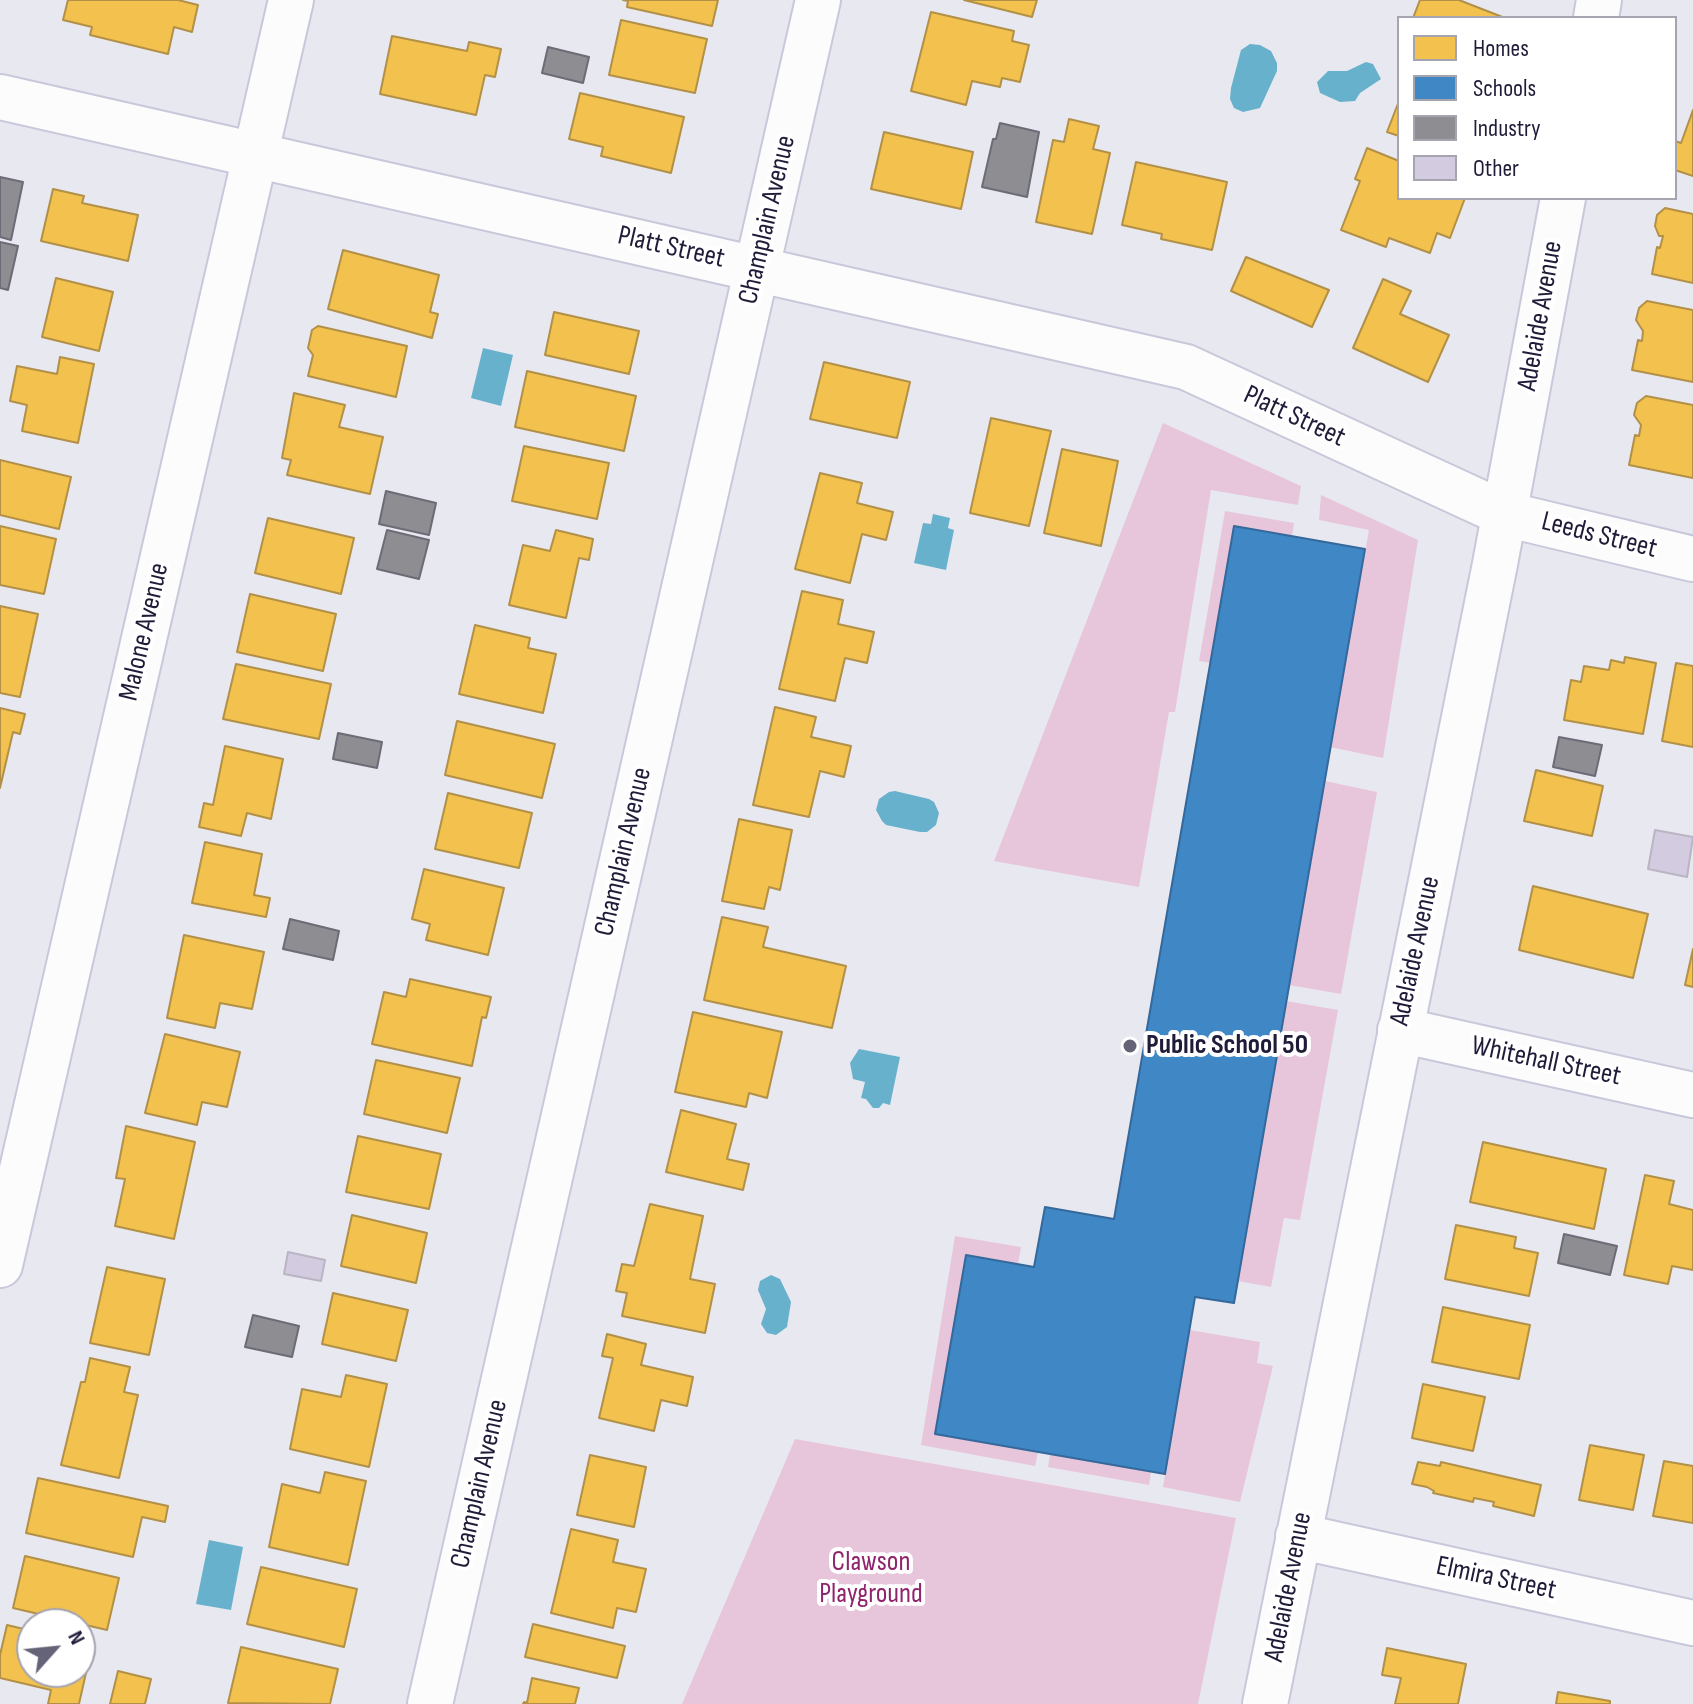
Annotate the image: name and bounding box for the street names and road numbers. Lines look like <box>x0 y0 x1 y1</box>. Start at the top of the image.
street label: Champlain Avenue <box>732 132 804 308</box>
street label: Platt Street <box>614 219 728 277</box>
street label: Adelaide Avenue <box>1511 238 1571 394</box>
street label: Platt Street <box>1238 379 1350 455</box>
street label: Leeds Street <box>1538 505 1660 567</box>
street label: Malone Avenue <box>113 560 177 704</box>
street label: Champlain Avenue <box>588 764 660 940</box>
street label: Adelaide Avenue <box>1384 873 1448 1029</box>
street label: Whitehall Street <box>1468 1030 1624 1094</box>
street label: Champlain Avenue <box>444 1396 516 1572</box>
street label: Adelaide Avenue <box>1258 1509 1320 1665</box>
street label: Elmira Street <box>1433 1550 1559 1608</box>

